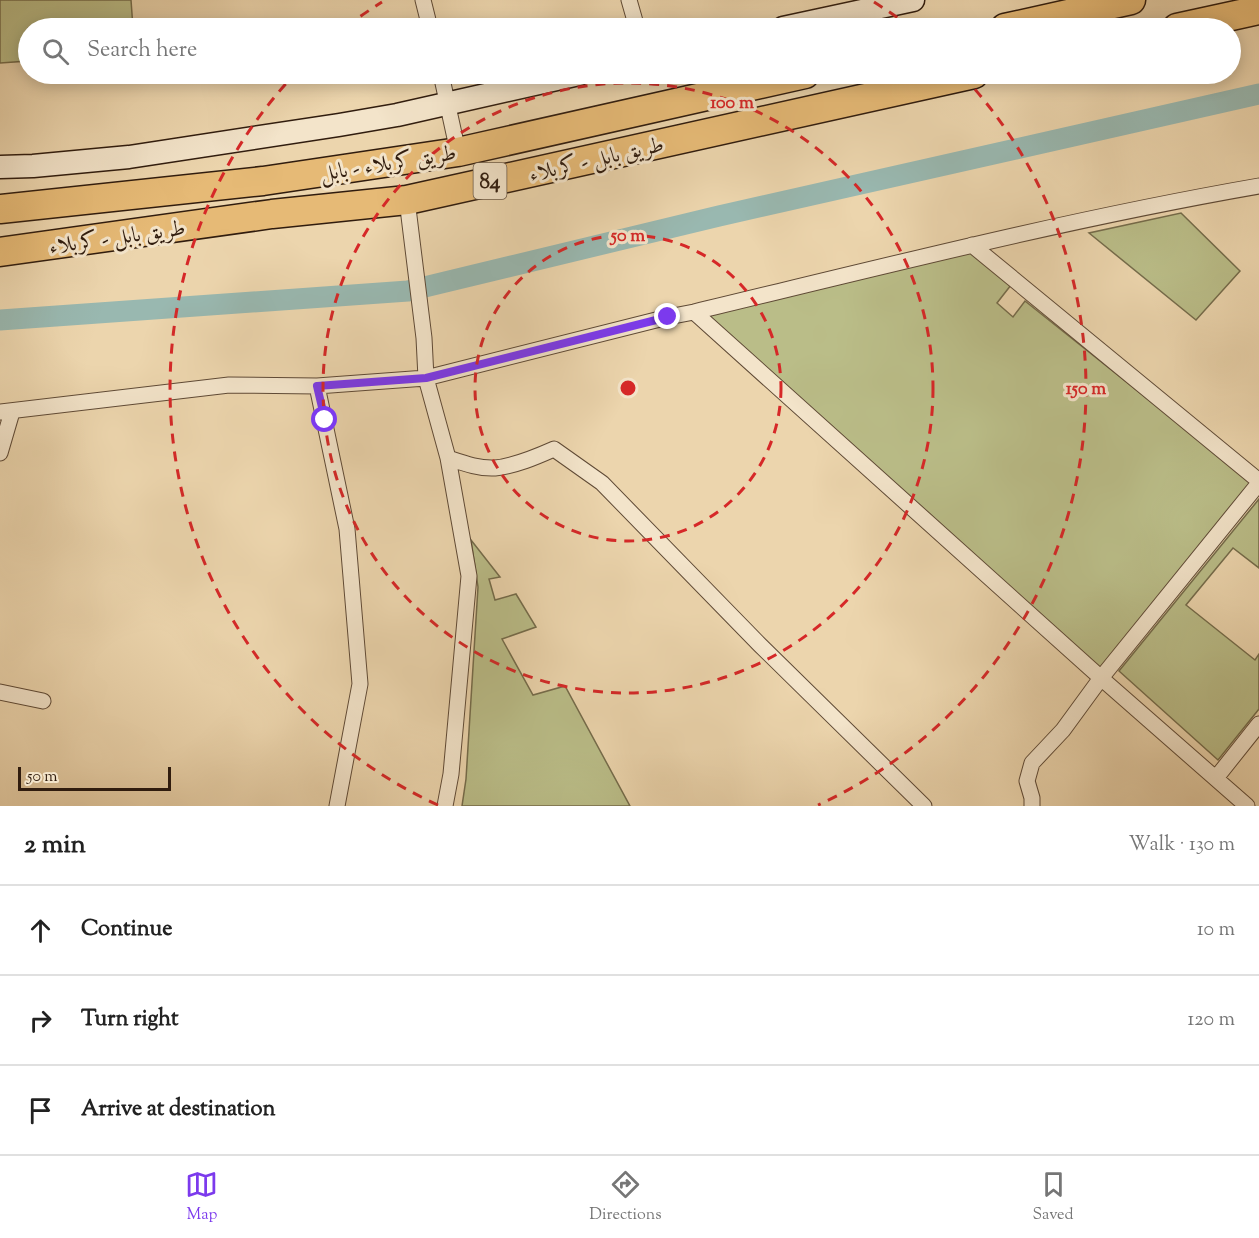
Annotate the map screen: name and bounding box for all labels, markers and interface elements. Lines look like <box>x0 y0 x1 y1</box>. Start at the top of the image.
search box <box>18 18 1241 84</box>
icon: search <box>39 35 72 68</box>
text: Search here <box>87 35 197 67</box>
text: 100 m <box>710 91 754 117</box>
street label: طريق بابل - كربلاء <box>526 130 667 192</box>
street label: طريق كربلاء - بابل <box>318 138 459 192</box>
road number: 84 <box>474 163 506 199</box>
street label: طريق بابل - كربلاء <box>47 214 188 264</box>
text: 50 m <box>609 224 645 250</box>
route end <box>654 303 680 329</box>
text: 150 m <box>1066 377 1106 403</box>
centre of rings <box>618 378 638 398</box>
route start <box>311 406 337 432</box>
scale bar <box>18 764 171 792</box>
text: 50 m <box>27 766 58 789</box>
text: 2 min <box>24 827 86 864</box>
text: Walk · 130 m <box>1128 831 1235 860</box>
icon: ahead <box>24 914 57 947</box>
text: Continue <box>81 914 172 946</box>
text: 10 m <box>1197 916 1235 945</box>
icon: right <box>24 1004 57 1037</box>
text: Turn right <box>81 1004 178 1036</box>
text: 120 m <box>1187 1006 1235 1035</box>
icon: arrive <box>24 1094 57 1127</box>
text: Arrive at destination <box>81 1094 276 1126</box>
tab: Map <box>185 1168 218 1227</box>
tab: Directions <box>589 1168 662 1227</box>
tab: Saved <box>1032 1168 1074 1227</box>

